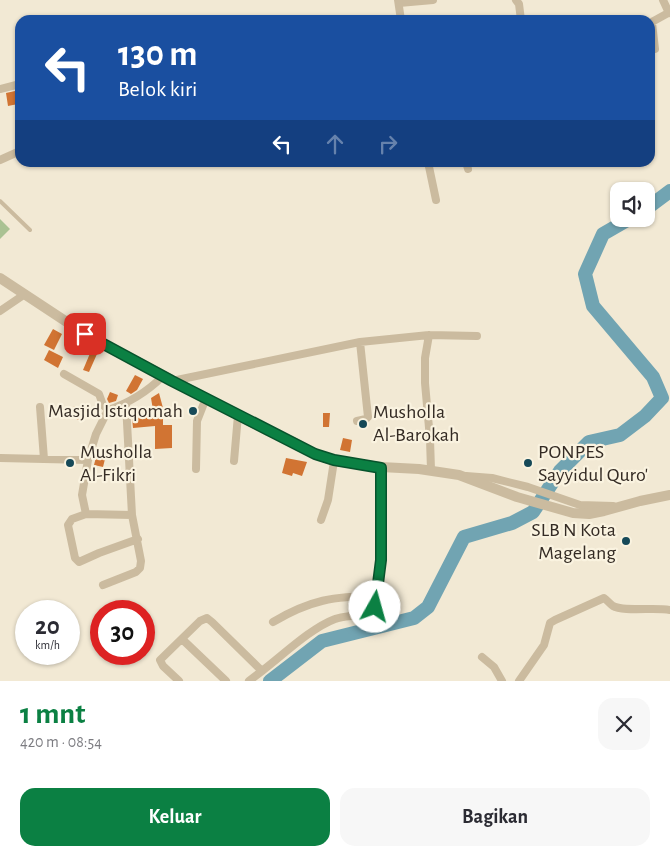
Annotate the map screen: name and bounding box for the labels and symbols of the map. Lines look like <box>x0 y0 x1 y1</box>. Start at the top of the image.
pin <box>64 313 106 355</box>
place label: Masjid Istiqomah <box>48 401 183 421</box>
place label: Musholla Al-Barokah <box>373 402 459 445</box>
marker: Masjid Istiqomah <box>187 405 199 417</box>
marker: Musholla Al-Barokah <box>357 418 369 430</box>
place label: Musholla Al-Fikri <box>80 442 152 485</box>
place label: PONPES Sayyidul Quro' <box>538 442 648 485</box>
marker: Musholla Al-Fikri <box>64 457 76 469</box>
marker: PONPES Sayyidul Quro' <box>522 457 534 469</box>
place label: SLB N Kota Magelang <box>531 520 616 563</box>
marker: SLB N Kota Magelang <box>620 535 632 547</box>
position arrow <box>348 580 400 632</box>
speed limit sign: 30 <box>90 600 155 665</box>

